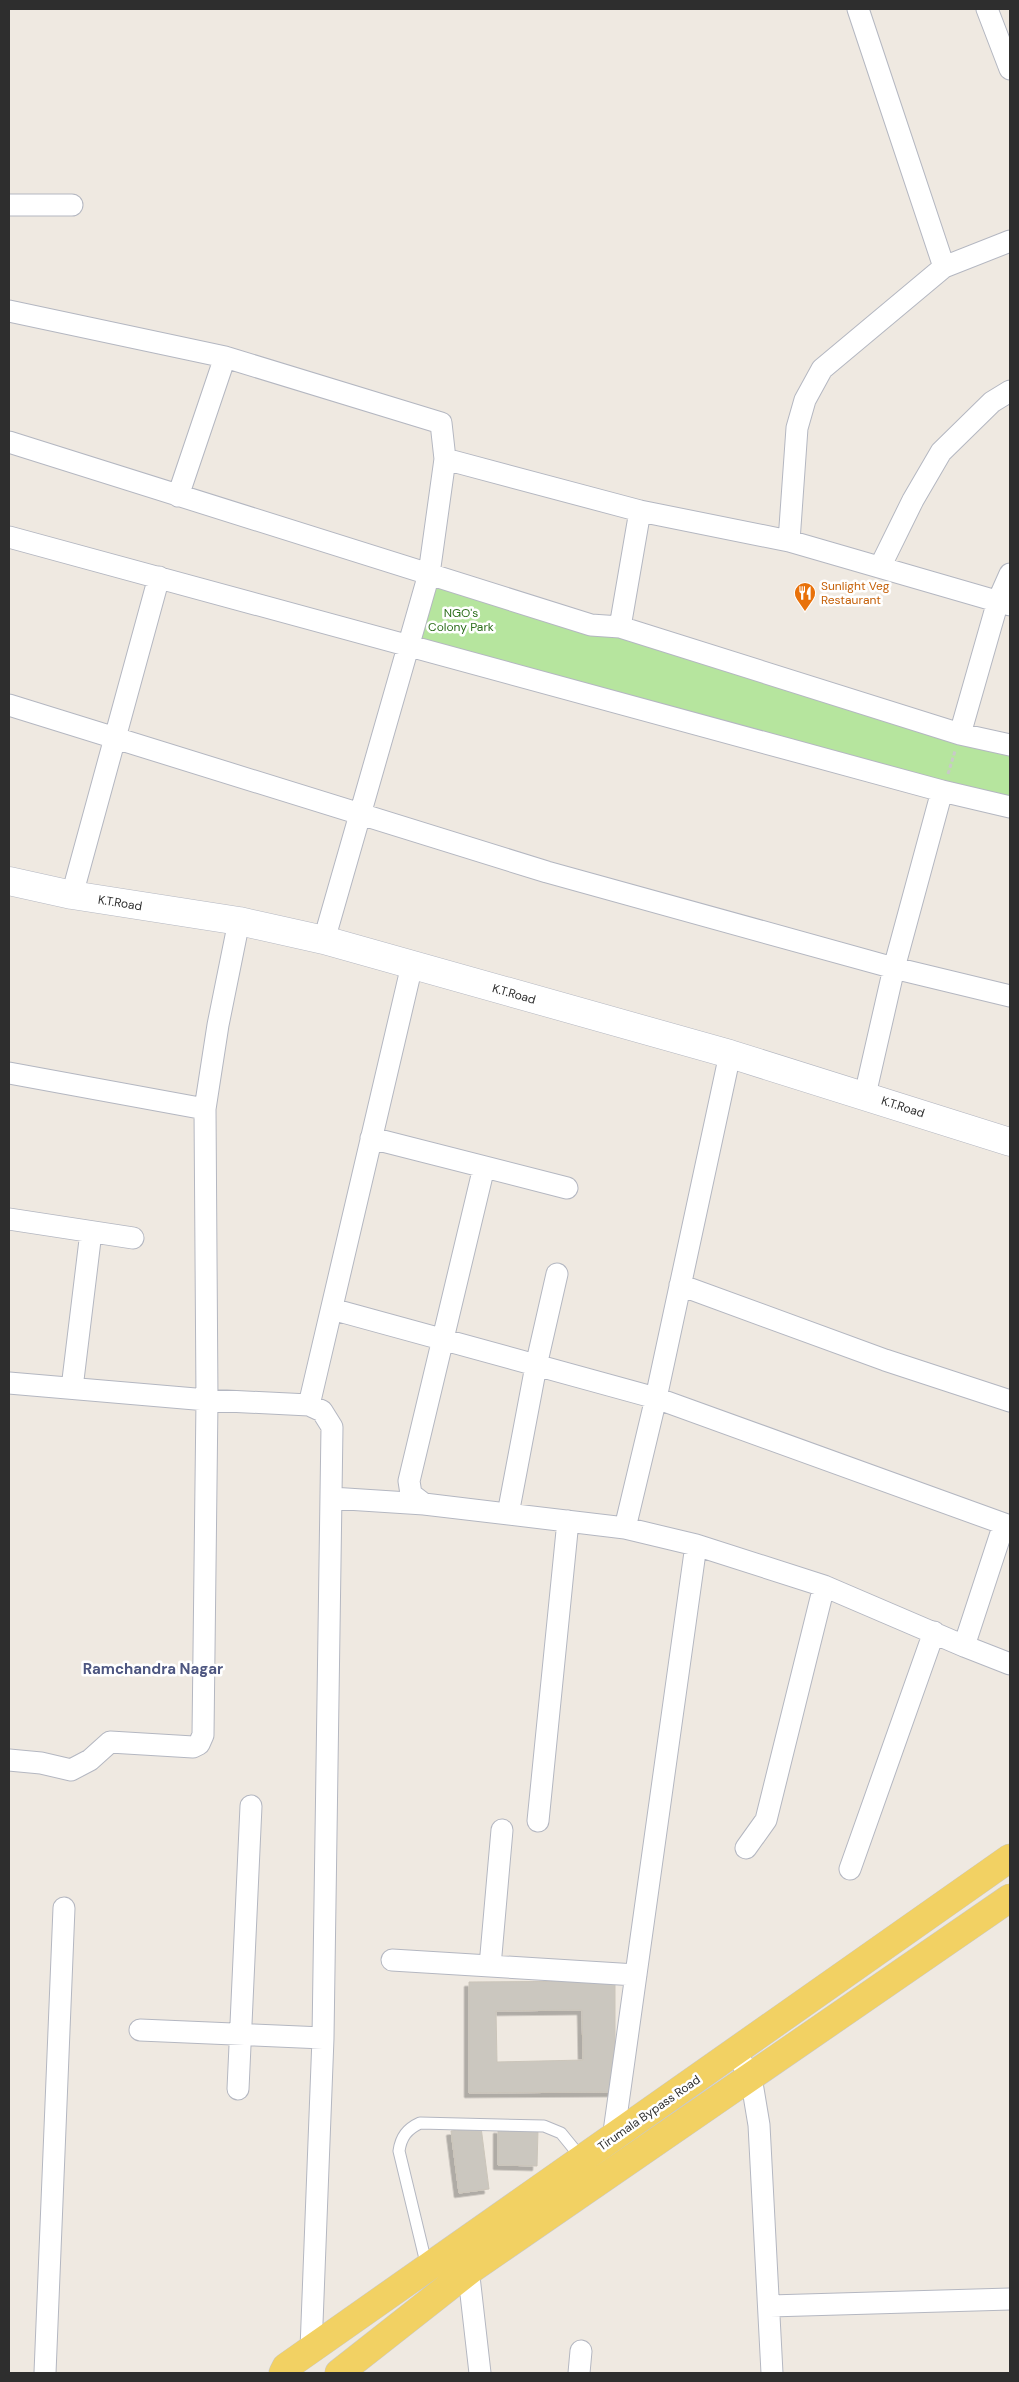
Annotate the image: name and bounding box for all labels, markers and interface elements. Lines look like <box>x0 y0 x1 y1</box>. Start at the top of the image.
place label: Sunlight Veg Restaurant <box>821 578 890 608</box>
restaurant icon: Sunlight Veg Restaurant <box>793 581 817 612</box>
park label: NGO's Colony Park <box>428 605 494 635</box>
street label: K.T.Road <box>97 892 143 914</box>
street label: K.T.Road <box>490 980 538 1008</box>
street label: K.T.Road <box>879 1093 927 1121</box>
district label: Ramchandra Nagar <box>83 1659 223 1679</box>
street label: Tirumala Bypass Road <box>595 2072 703 2154</box>

